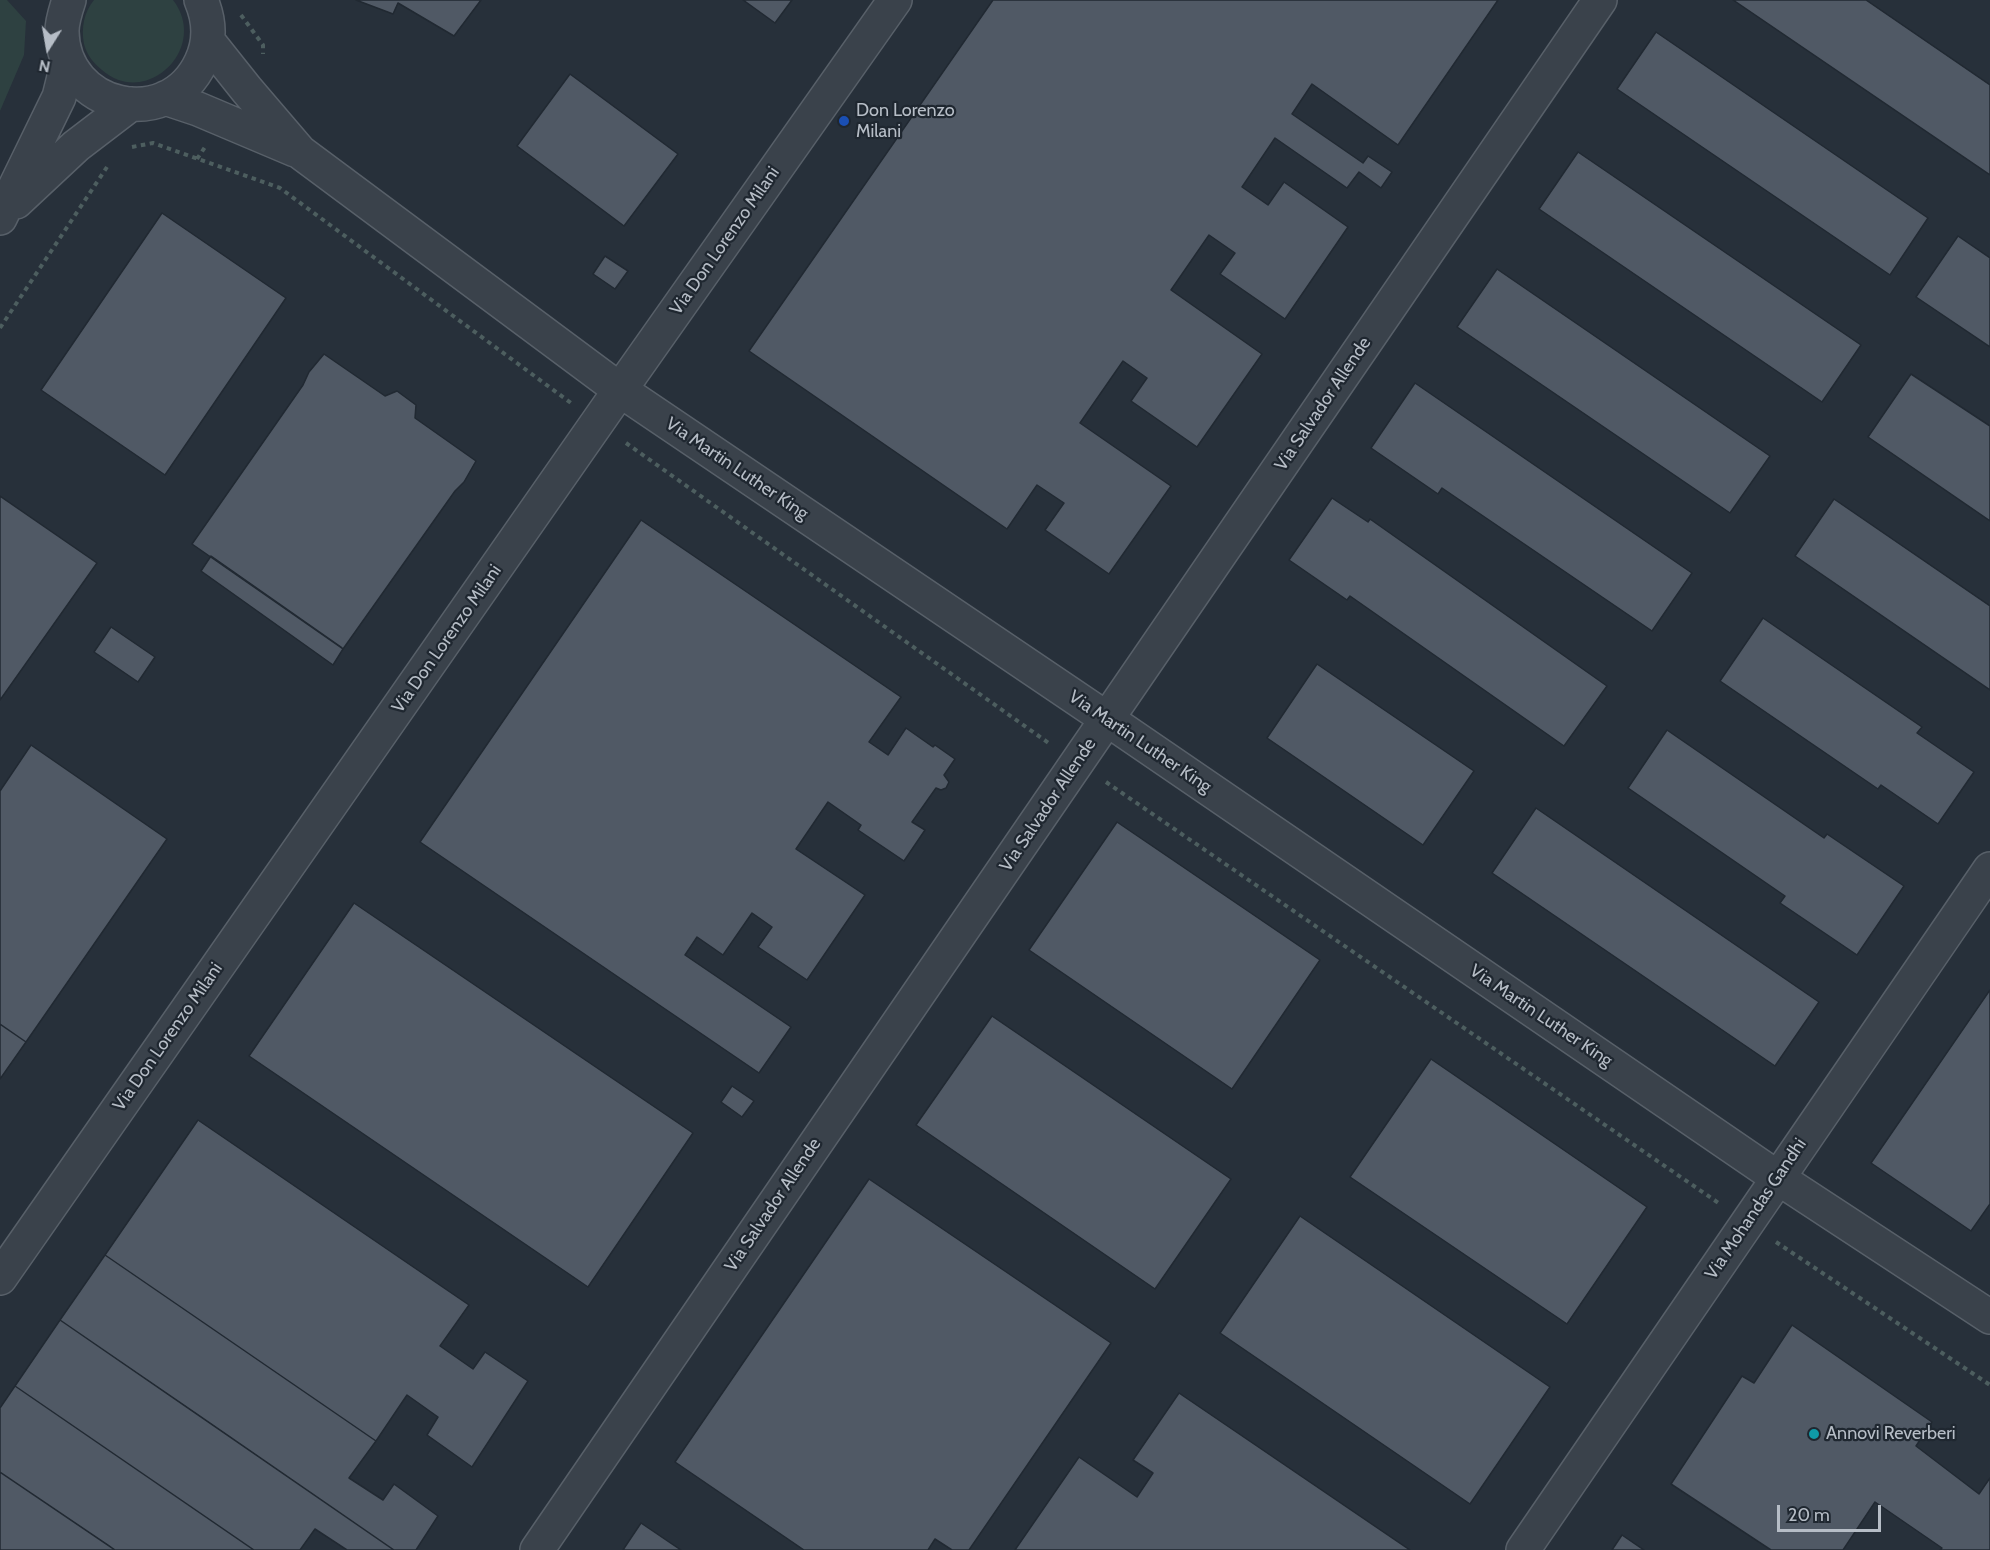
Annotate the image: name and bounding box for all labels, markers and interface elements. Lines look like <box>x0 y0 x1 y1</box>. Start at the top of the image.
north arrow <box>18 18 78 78</box>
text: N <box>37 56 52 77</box>
place label: Don Lorenzo Milani <box>856 100 955 142</box>
marker: Don Lorenzo Milani <box>837 114 851 128</box>
street label: Via Don Lorenzo Milani <box>666 163 784 319</box>
street label: Via Salvador Allende <box>1270 333 1376 475</box>
street label: Via Martin Luther King <box>661 413 813 525</box>
street label: Via Don Lorenzo Milani <box>388 561 506 717</box>
street label: Via Martin Luther King <box>1064 686 1216 798</box>
street label: Via Salvador Allende <box>995 734 1101 876</box>
street label: Via Don Lorenzo Milani <box>109 959 227 1115</box>
street label: Via Martin Luther King <box>1465 960 1617 1072</box>
street label: Via Salvador Allende <box>720 1134 826 1276</box>
street label: Via Mohandas Gandhi <box>1701 1134 1811 1284</box>
place label: Annovi Reverberi <box>1826 1423 1956 1445</box>
marker: Annovi Reverberi <box>1807 1427 1821 1441</box>
scale bar <box>1780 1493 1884 1531</box>
text: 20 m <box>1788 1504 1830 1526</box>

